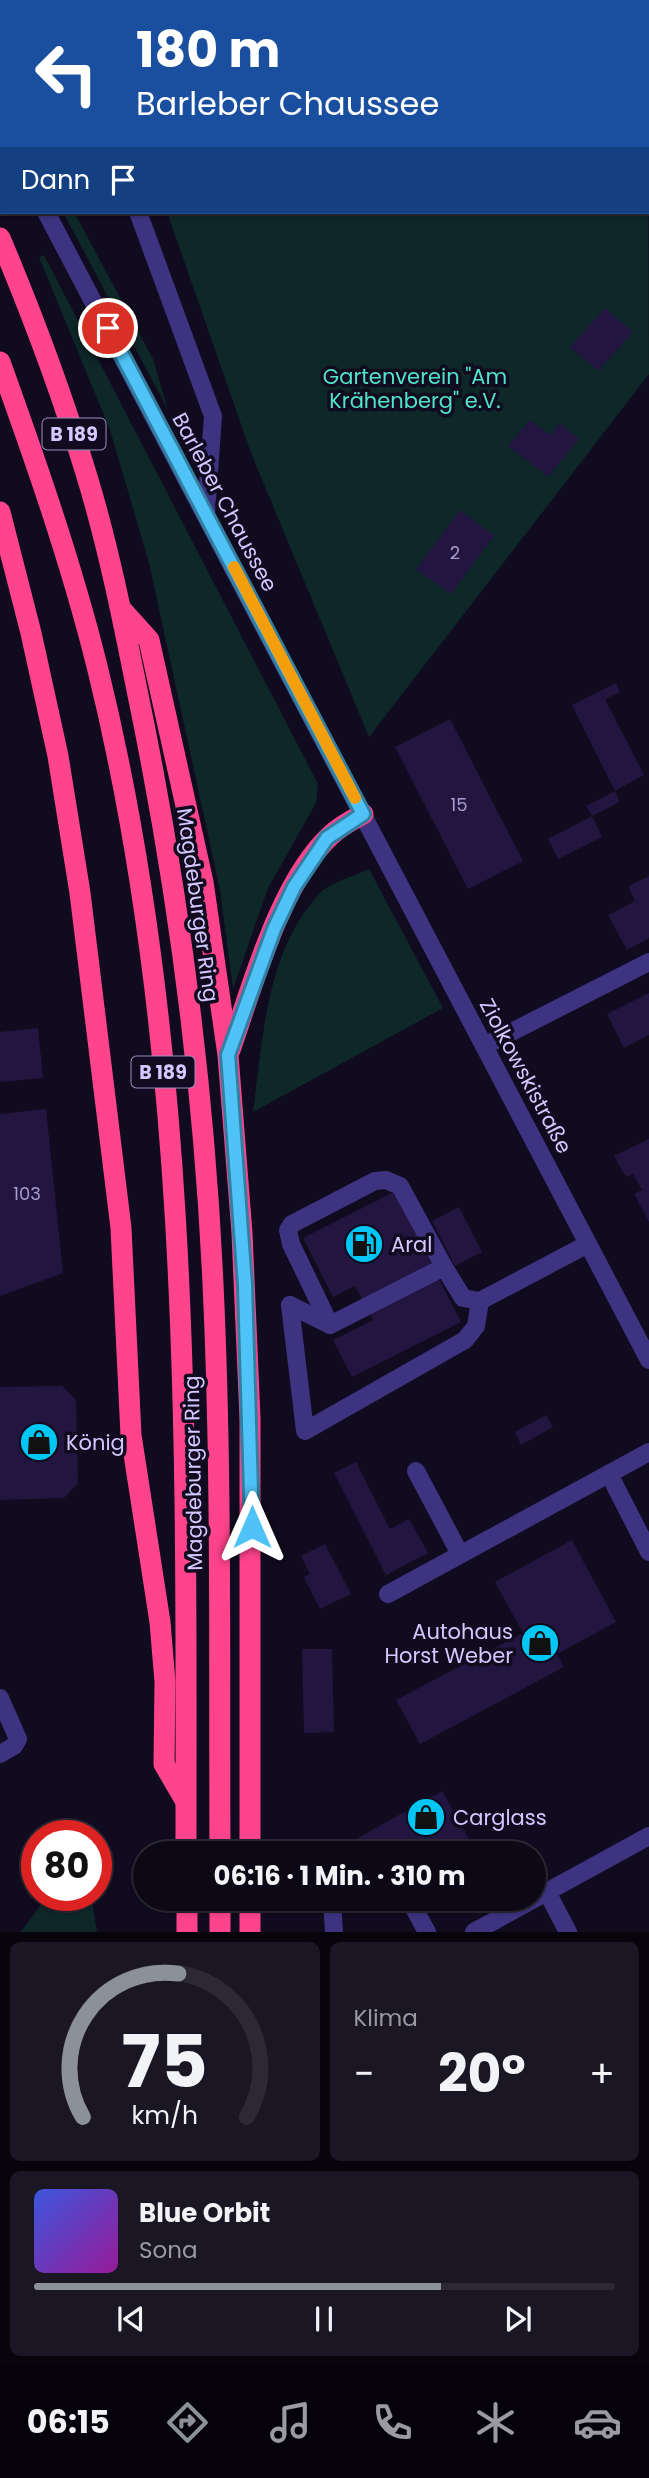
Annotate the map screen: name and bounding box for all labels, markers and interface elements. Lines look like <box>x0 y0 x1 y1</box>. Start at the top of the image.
text: 180 m <box>136 16 280 84</box>
icon: left <box>21 28 112 119</box>
text: Barleber Chaussee <box>136 81 439 126</box>
icon: arrive <box>104 161 142 199</box>
text: Dann <box>21 162 90 198</box>
pin <box>78 298 138 358</box>
icon: arrive <box>89 309 127 347</box>
park label: Gartenverein "Am Krähenberg" e.V. <box>323 362 507 415</box>
street label: Barleber Chaussee <box>165 407 285 597</box>
road number: B 189 <box>42 418 106 449</box>
house number: 2 <box>450 540 460 565</box>
house number: 15 <box>450 792 468 817</box>
street label: Magdeburger Ring <box>170 806 226 1004</box>
street label: Ziolkowskistraße <box>473 993 579 1159</box>
road number: B 189 <box>132 1056 194 1088</box>
house number: 103 <box>13 1181 41 1206</box>
fuel station icon: Aral <box>343 1223 385 1265</box>
place label: Aral <box>391 1230 432 1259</box>
street label: Magdeburger Ring <box>177 1375 209 1571</box>
shop icon: König <box>18 1421 60 1463</box>
place label: König <box>66 1428 125 1457</box>
position arrow <box>215 1490 289 1564</box>
place label: Autohaus Horst Weber <box>384 1617 513 1670</box>
shop icon: Autohaus Horst Weber <box>519 1622 561 1664</box>
shop icon: Carglass <box>405 1796 447 1838</box>
place label: Carglass <box>453 1803 547 1832</box>
speed limit sign: 80 <box>21 1820 112 1911</box>
text: 06:16 · 1 Min. · 310 m <box>213 1858 466 1894</box>
text: Klima <box>354 2002 418 2034</box>
text: 75 <box>122 2012 208 2113</box>
text: 20° <box>438 2037 526 2110</box>
text: − <box>354 2047 374 2100</box>
text: + <box>589 2047 615 2100</box>
text: km/h <box>131 2098 198 2133</box>
text: Blue Orbit <box>139 2195 270 2231</box>
text: Sona <box>139 2234 198 2266</box>
icon: previous <box>112 2300 150 2338</box>
icon: pause <box>305 2300 343 2338</box>
icon: next <box>499 2300 537 2338</box>
icon: directions <box>163 2398 212 2447</box>
icon: music <box>266 2398 315 2447</box>
icon: phone <box>368 2398 417 2447</box>
icon: climate <box>471 2398 520 2447</box>
icon: car <box>573 2398 622 2447</box>
text: 06:15 <box>27 2399 110 2444</box>

